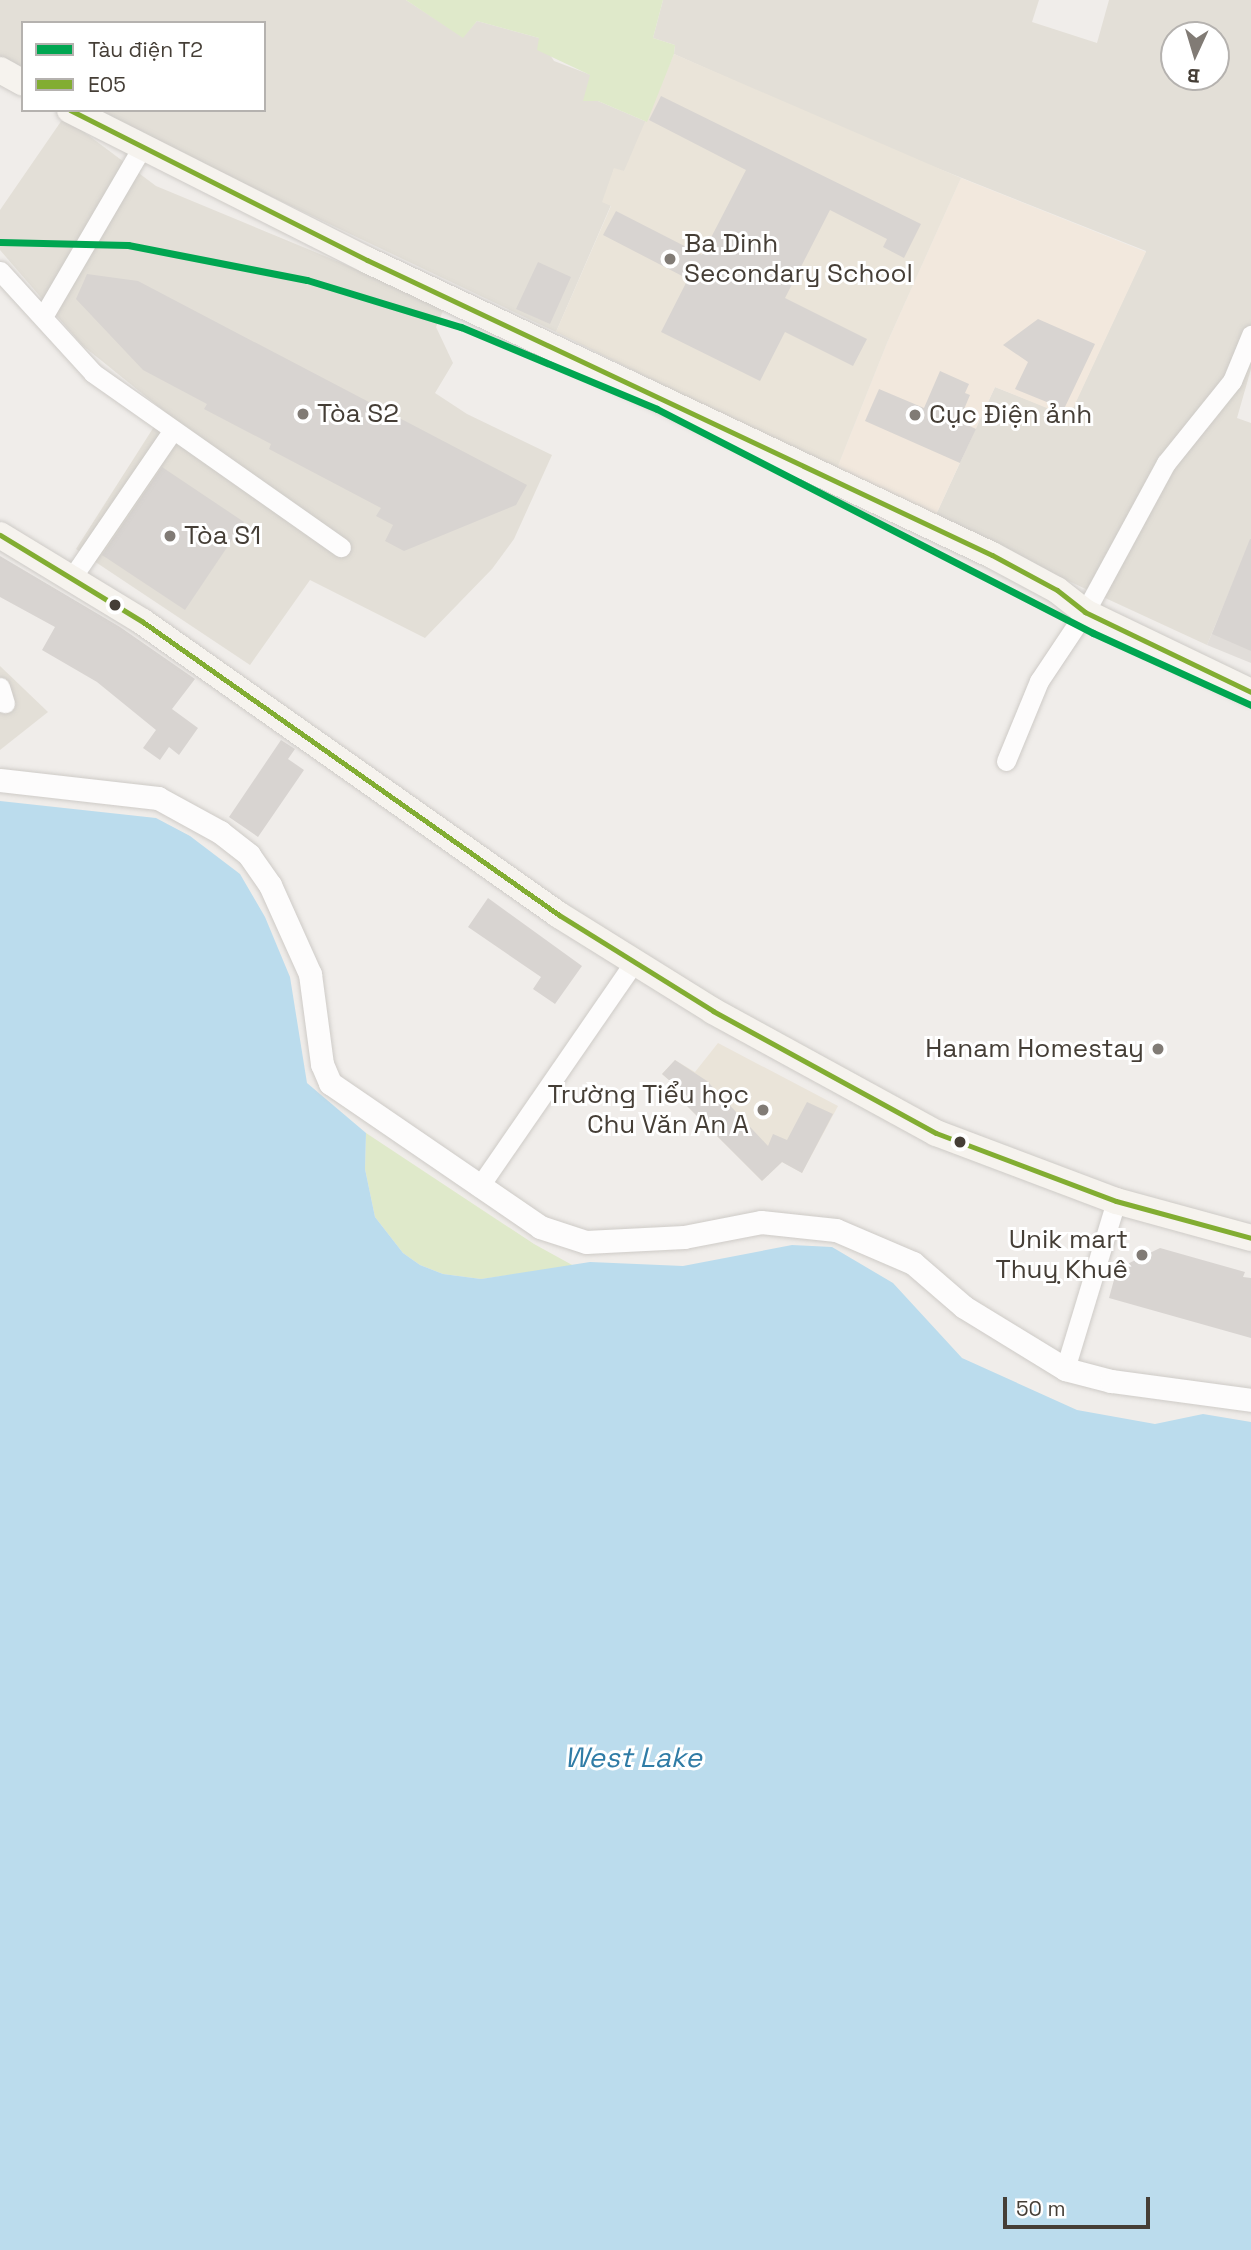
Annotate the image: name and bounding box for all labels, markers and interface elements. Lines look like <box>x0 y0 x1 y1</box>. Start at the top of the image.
legend <box>21 21 266 112</box>
north arrow <box>1160 21 1230 91</box>
text: Tàu điện T2 <box>88 36 203 63</box>
text: B <box>1186 63 1201 88</box>
text: E05 <box>88 71 126 98</box>
place label: Ba Dinh Secondary School <box>684 228 913 290</box>
marker: Ba Dinh Secondary School <box>662 251 678 267</box>
place label: Tòa S2 <box>317 398 399 430</box>
place label: Cục Điện ảnh <box>929 399 1092 431</box>
marker: Tòa S2 <box>295 406 311 422</box>
marker: Cục Điện ảnh <box>907 407 923 423</box>
place label: Tòa S1 <box>184 520 261 552</box>
marker: Tòa S1 <box>162 528 178 544</box>
unlabelled marker <box>108 598 122 612</box>
place label: Hanam Homestay <box>925 1033 1144 1065</box>
marker: Hanam Homestay <box>1150 1041 1166 1057</box>
place label: Trường Tiểu học Chu Văn An A <box>547 1079 749 1140</box>
marker: Trường Tiểu học Chu Văn An A <box>755 1102 771 1118</box>
unlabelled marker <box>953 1135 967 1149</box>
place label: Unik mart Thuỵ Khuê <box>996 1224 1128 1286</box>
marker: Unik mart Thuỵ Khuê <box>1134 1247 1150 1263</box>
water label: West Lake <box>564 1740 702 1774</box>
scale bar <box>1006 2184 1153 2228</box>
text: 50 m <box>1016 2195 1066 2222</box>

